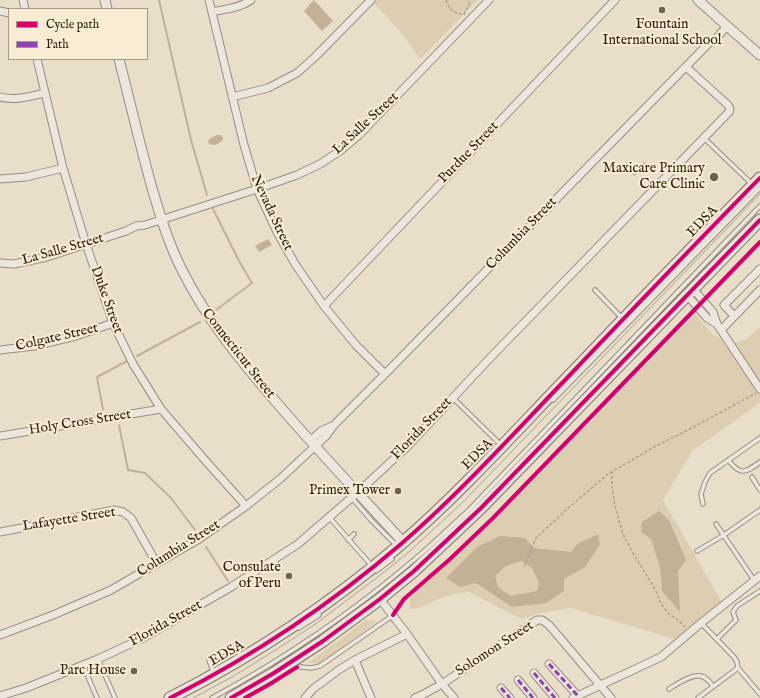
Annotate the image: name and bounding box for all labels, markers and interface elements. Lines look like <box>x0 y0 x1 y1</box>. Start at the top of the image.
marker: Fountain International School <box>657 5 667 15</box>
legend <box>8 8 148 60</box>
text: Cycle path <box>46 17 99 32</box>
place label: Fountain International School <box>602 17 722 50</box>
text: Path <box>46 37 69 52</box>
street label: La Salle Street <box>329 89 403 159</box>
street label: Purdue Street <box>435 119 503 187</box>
place label: Maxicare Primary Care Clinic <box>603 161 705 194</box>
marker: Maxicare Primary Care Clinic <box>708 171 720 183</box>
street label: Nevada Street <box>246 172 296 254</box>
street label: Columbia Street <box>483 194 561 274</box>
street label: EDSA <box>684 203 722 241</box>
street label: La Salle Street <box>20 230 106 270</box>
street label: Duke Street <box>86 264 126 336</box>
street label: Connecticut Street <box>198 306 278 402</box>
street label: Colgate Street <box>14 320 100 356</box>
street label: Florida Street <box>388 394 456 464</box>
street label: Holy Cross Street <box>28 407 132 439</box>
street label: EDSA <box>459 436 497 474</box>
place label: Primex Tower <box>309 483 390 499</box>
marker: Primex Tower <box>393 486 403 496</box>
street label: Lafayette Street <box>21 504 117 536</box>
street label: Columbia Street <box>135 517 223 581</box>
place label: Consulate of Peru <box>223 560 281 592</box>
marker: Consulate of Peru <box>284 571 294 581</box>
street label: Florida Street <box>127 597 205 651</box>
street label: Solomon Street <box>453 618 537 680</box>
street label: EDSA <box>207 637 247 671</box>
place label: Parc House <box>60 663 126 679</box>
marker: Parc House <box>129 666 139 676</box>

